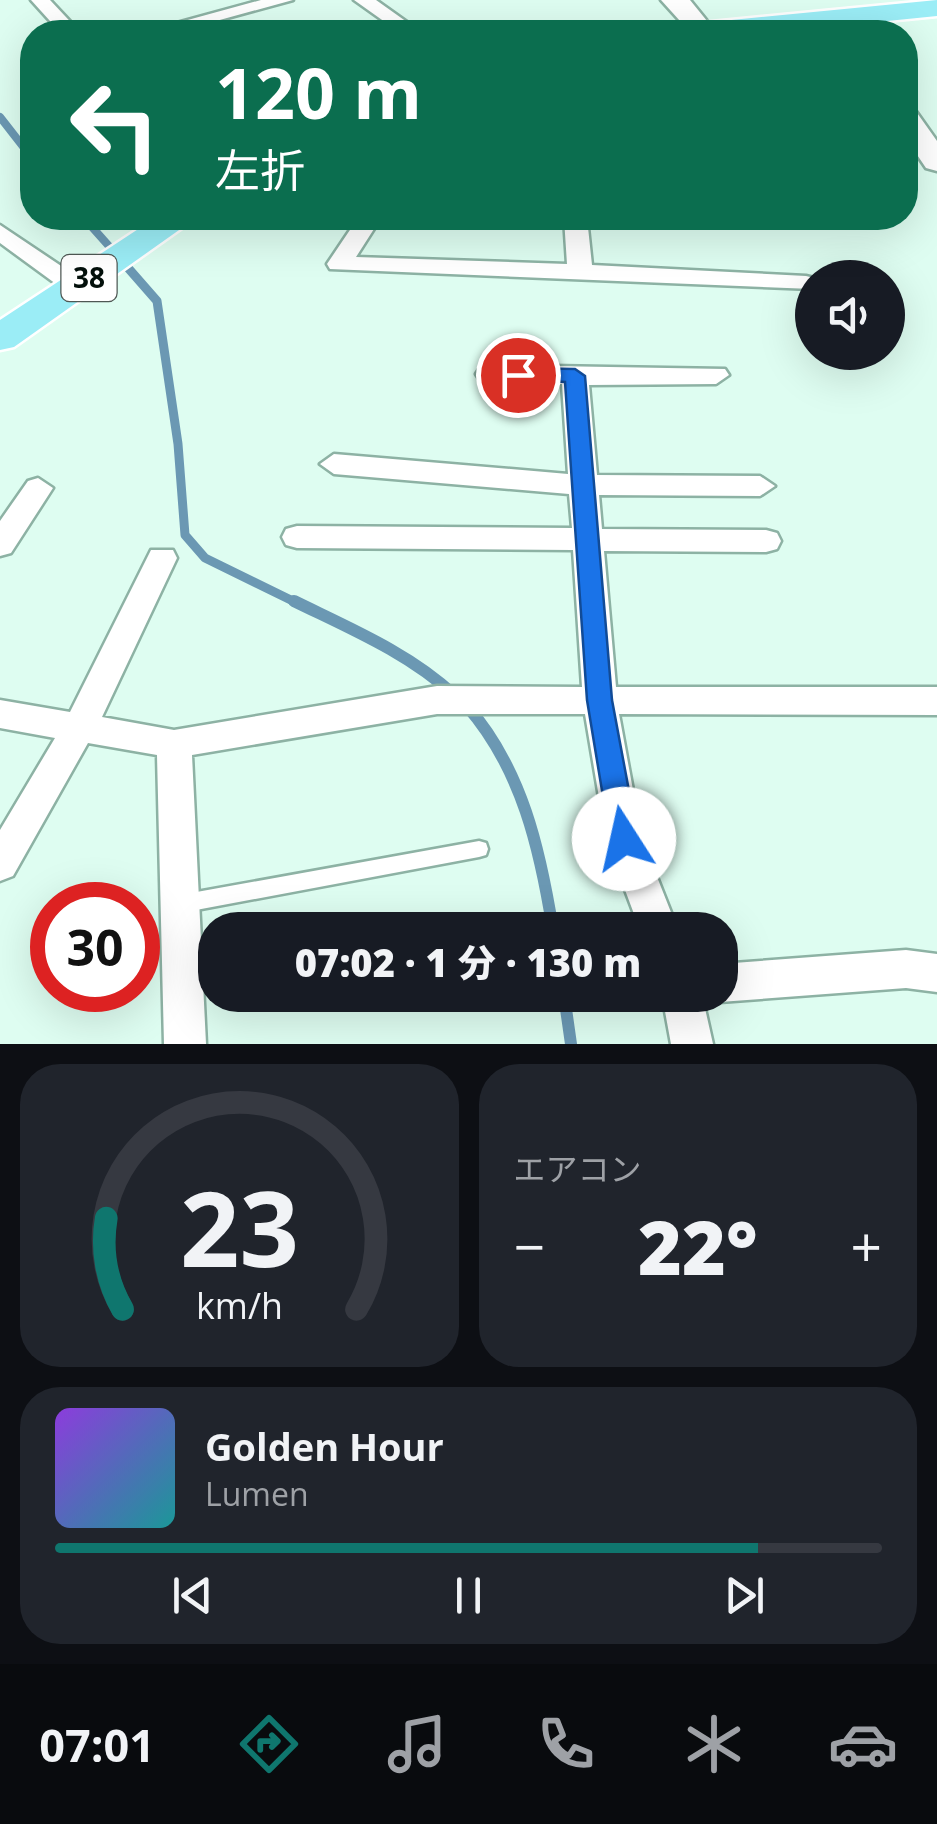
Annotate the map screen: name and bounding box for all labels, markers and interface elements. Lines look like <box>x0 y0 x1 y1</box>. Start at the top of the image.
text: 120 m <box>215 44 422 140</box>
icon: left <box>50 60 180 190</box>
text: 左折 <box>215 139 305 200</box>
road number: 38 <box>62 255 116 301</box>
map controls <box>795 260 905 370</box>
button: sound <box>795 260 905 370</box>
pin <box>476 333 561 418</box>
icon: arrive <box>491 348 546 403</box>
position arrow <box>572 787 676 891</box>
speed limit sign: 30 <box>30 882 160 1012</box>
text: 07:02 · 1 分 · 130 m <box>295 936 641 988</box>
text: エアコン <box>514 1147 642 1190</box>
text: 23 <box>180 1156 299 1297</box>
text: 22° <box>638 1195 758 1297</box>
text: − <box>514 1208 545 1283</box>
text: + <box>851 1208 882 1283</box>
text: km/h <box>196 1281 283 1329</box>
text: Golden Hour <box>205 1420 444 1472</box>
text: Lumen <box>205 1472 309 1515</box>
icon: previous <box>165 1568 220 1623</box>
icon: pause <box>441 1568 496 1623</box>
icon: next <box>717 1568 772 1623</box>
icon: directions <box>234 1709 304 1779</box>
icon: music <box>382 1709 452 1779</box>
icon: phone <box>531 1709 601 1779</box>
icon: climate <box>679 1709 749 1779</box>
icon: car <box>828 1709 898 1779</box>
text: 07:01 <box>39 1714 155 1775</box>

